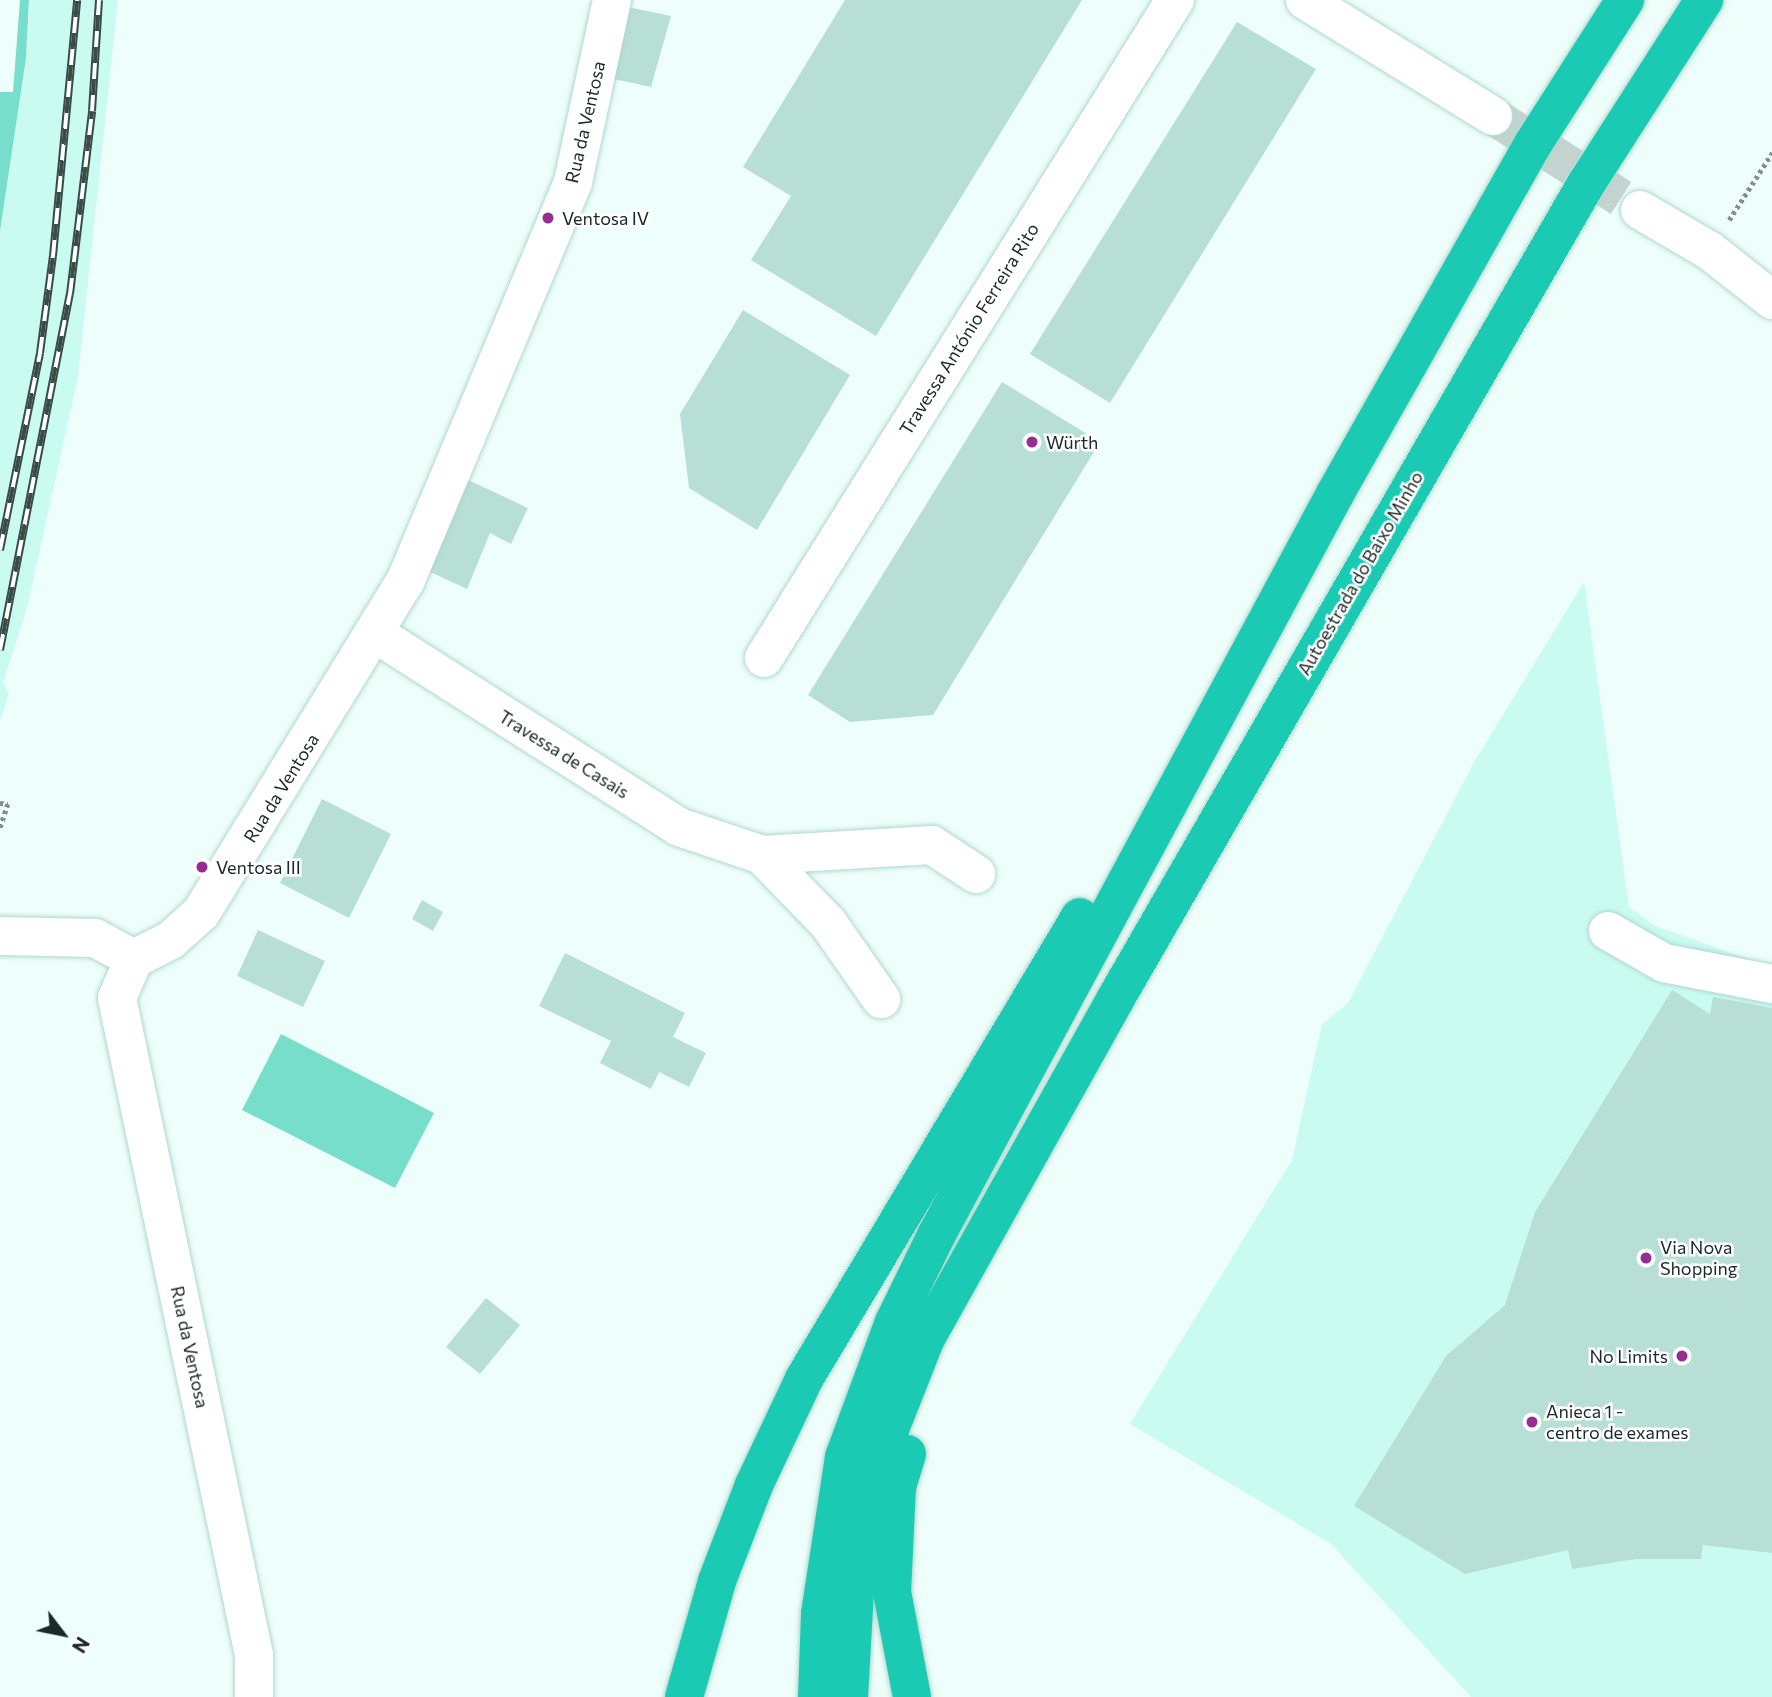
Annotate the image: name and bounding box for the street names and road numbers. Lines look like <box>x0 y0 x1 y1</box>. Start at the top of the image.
street label: Rua da Ventosa <box>560 59 610 185</box>
street label: Travessa António Ferreira Rito <box>895 219 1043 439</box>
street label: Autoestrada do Baixo Minho <box>1293 467 1427 679</box>
street label: Travessa de Casais <box>495 705 633 803</box>
street label: Rua da Ventosa <box>239 730 323 846</box>
street label: Rua da Ventosa <box>166 1284 214 1410</box>

